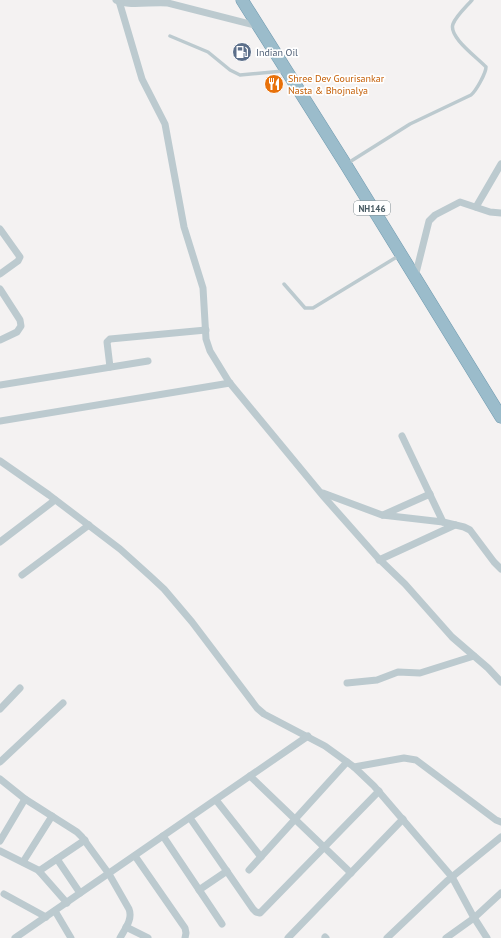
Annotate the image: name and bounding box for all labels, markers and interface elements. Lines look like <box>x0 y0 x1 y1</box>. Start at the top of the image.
fuel station icon: Indian Oil <box>231 41 253 63</box>
place label: Indian Oil <box>256 46 298 59</box>
place label: Shree Dev Gourisankar Nasta & Bhojnalya <box>288 72 385 97</box>
restaurant icon: Shree Dev Gourisankar Nasta & Bhojnalya <box>263 73 285 95</box>
road number: NH146 <box>354 201 390 215</box>

